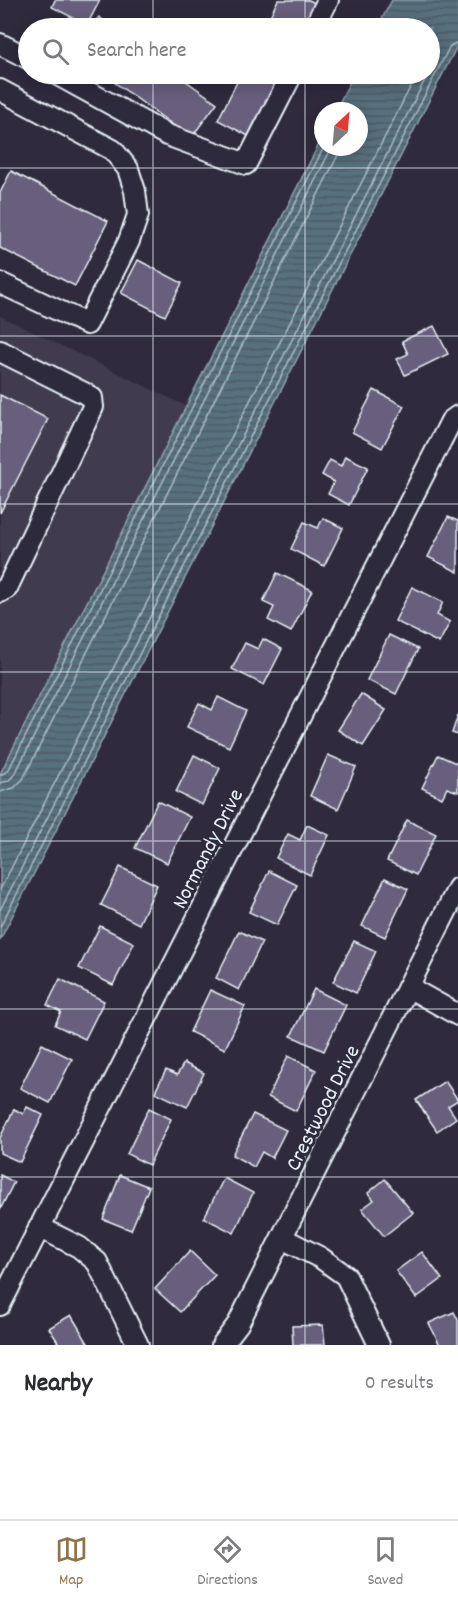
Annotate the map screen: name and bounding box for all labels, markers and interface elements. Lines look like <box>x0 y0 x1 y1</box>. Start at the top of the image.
search box <box>18 18 440 84</box>
icon: search <box>39 35 72 68</box>
text: Search here <box>87 36 186 67</box>
north arrow <box>314 102 368 156</box>
street label: Normandy Drive <box>166 784 253 915</box>
street label: Crestwood Drive <box>279 1040 369 1177</box>
text: Nearby <box>24 1366 92 1403</box>
text: 0 results <box>365 1370 434 1398</box>
tab: Map <box>55 1533 88 1592</box>
tab: Directions <box>197 1533 258 1592</box>
tab: Saved <box>367 1533 403 1592</box>

